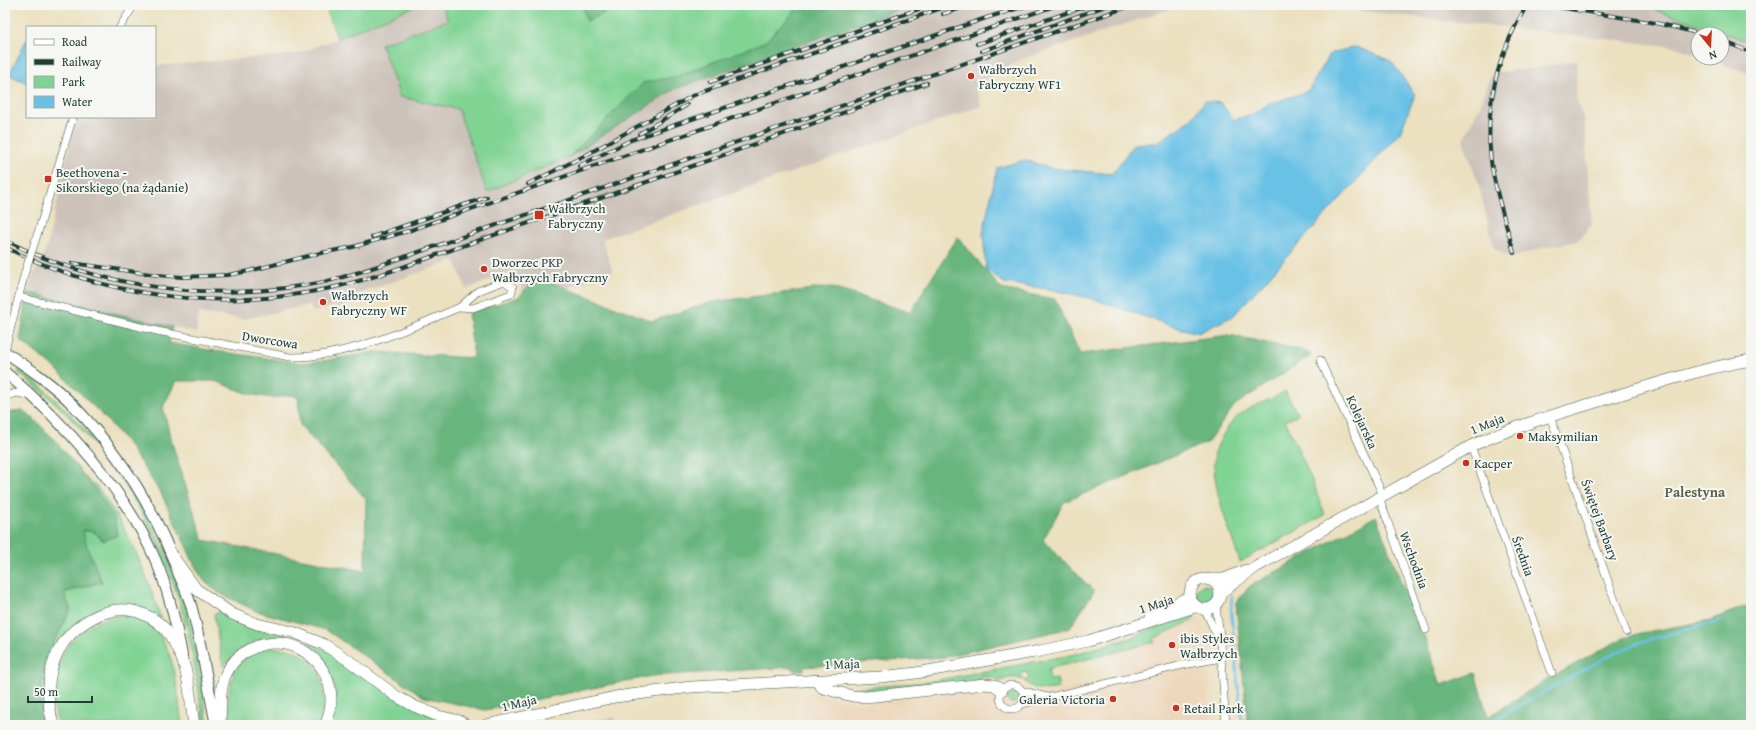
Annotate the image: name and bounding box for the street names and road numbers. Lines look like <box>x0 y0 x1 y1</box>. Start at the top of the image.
street label: Dworcowa <box>241 326 300 354</box>
street label: Kolejarska <box>1341 392 1383 453</box>
street label: 1 Maja <box>1467 408 1508 439</box>
street label: Świętej Barbary <box>1576 476 1624 564</box>
street label: Wschodnia <box>1395 529 1433 592</box>
street label: Średnia <box>1507 533 1539 580</box>
street label: 1 Maja <box>1136 589 1177 619</box>
street label: 1 Maja <box>824 654 861 674</box>
street label: 1 Maja <box>500 690 539 716</box>

